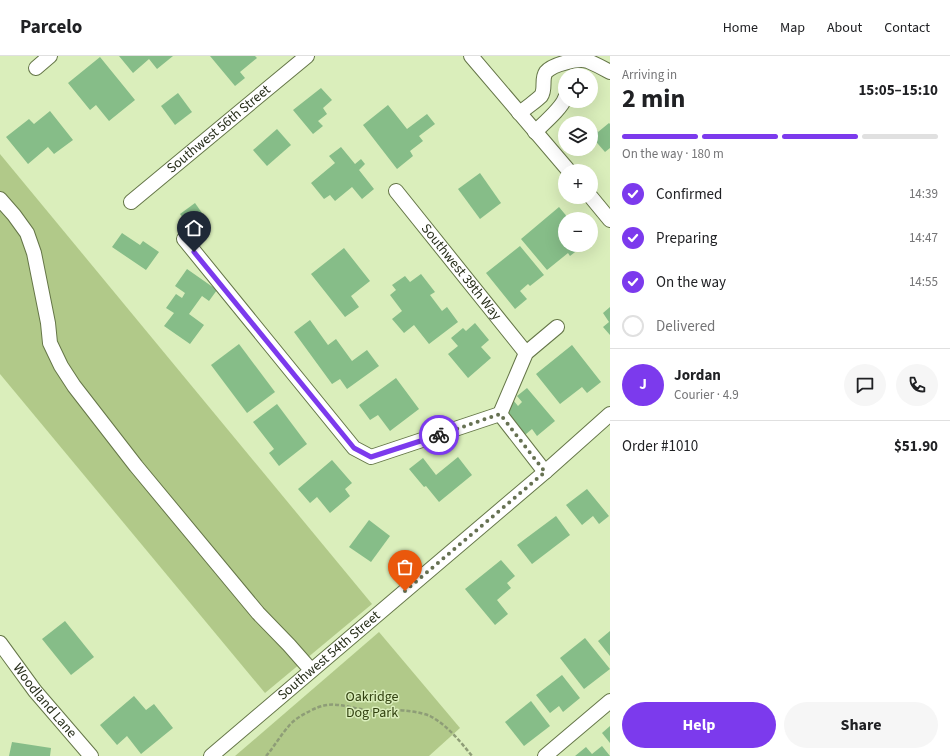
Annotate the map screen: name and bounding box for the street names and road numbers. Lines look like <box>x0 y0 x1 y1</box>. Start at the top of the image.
street label: Southwest 56th Street <box>163 80 275 178</box>
street label: Southwest 39th Way <box>416 220 506 325</box>
street label: Southwest 54th Street <box>273 606 385 705</box>
street label: Woodland Lane <box>8 659 81 742</box>

